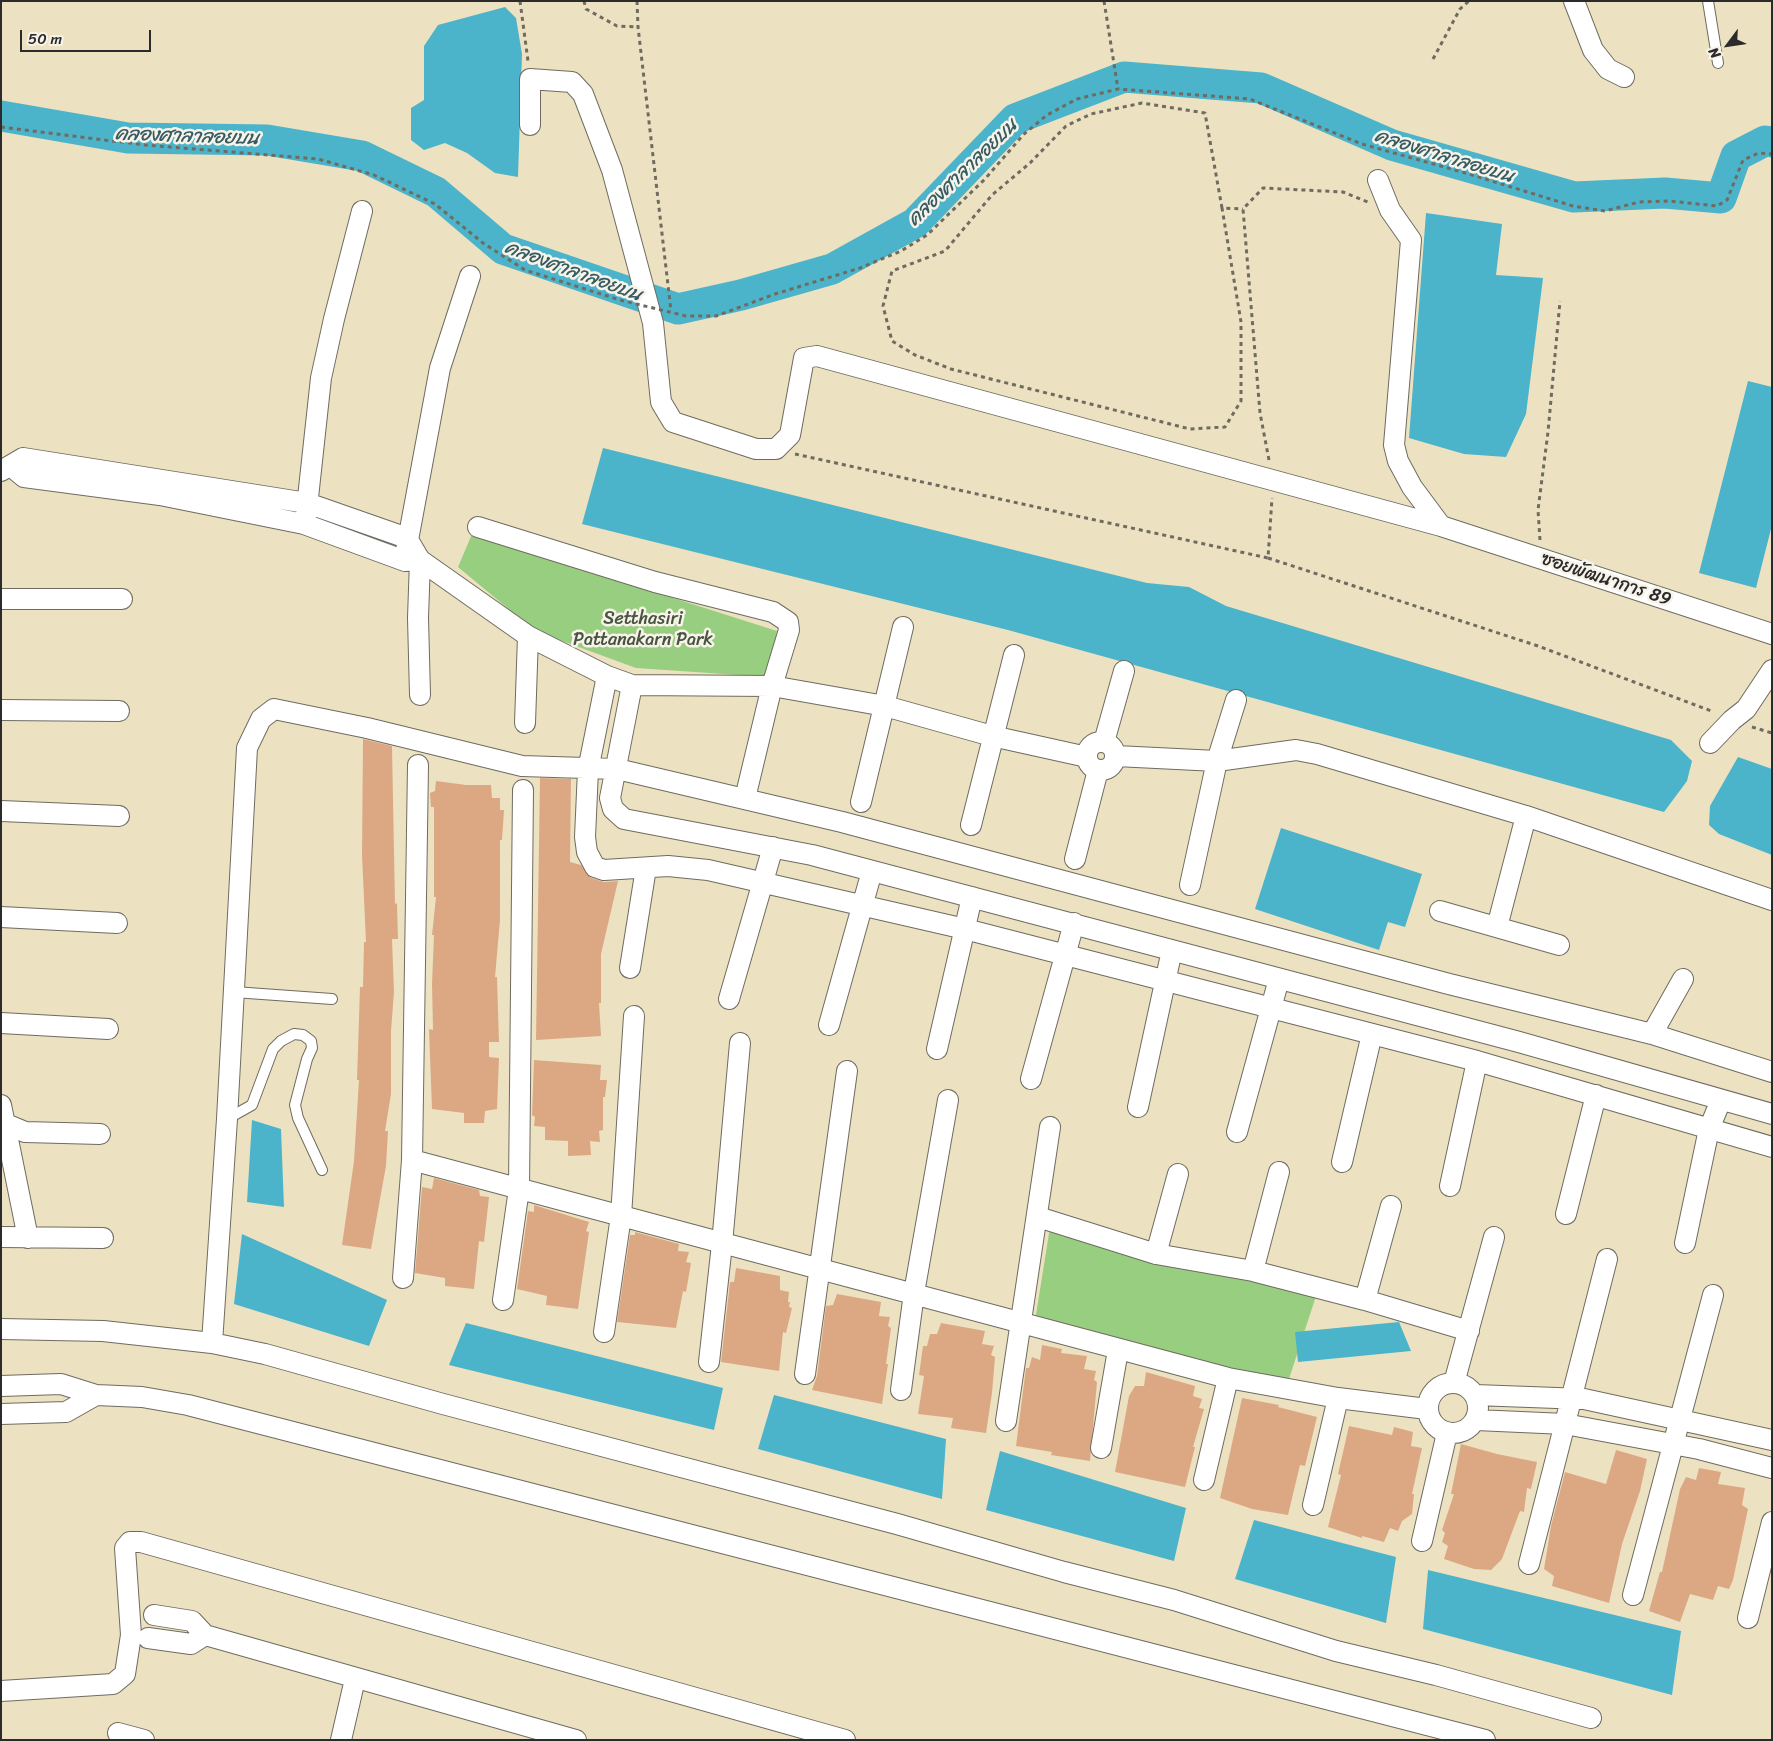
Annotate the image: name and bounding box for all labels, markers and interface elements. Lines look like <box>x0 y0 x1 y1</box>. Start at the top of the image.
scale bar <box>22 20 154 52</box>
north arrow <box>1703 20 1753 70</box>
text: 50 m <box>28 26 62 52</box>
text: N <box>1702 42 1728 64</box>
water label: คลองศาลาลอยบน <box>903 115 1023 231</box>
water label: คลองศาลาลอยบน <box>115 123 259 151</box>
water label: คลองศาลาลอยบน <box>1372 125 1516 189</box>
water label: คลองศาลาลอยบน <box>501 237 645 307</box>
street label: ซอยพัฒนาการ 89 <box>1538 549 1674 611</box>
park label: Setthasiri Pattanakarn Park <box>573 608 713 650</box>

